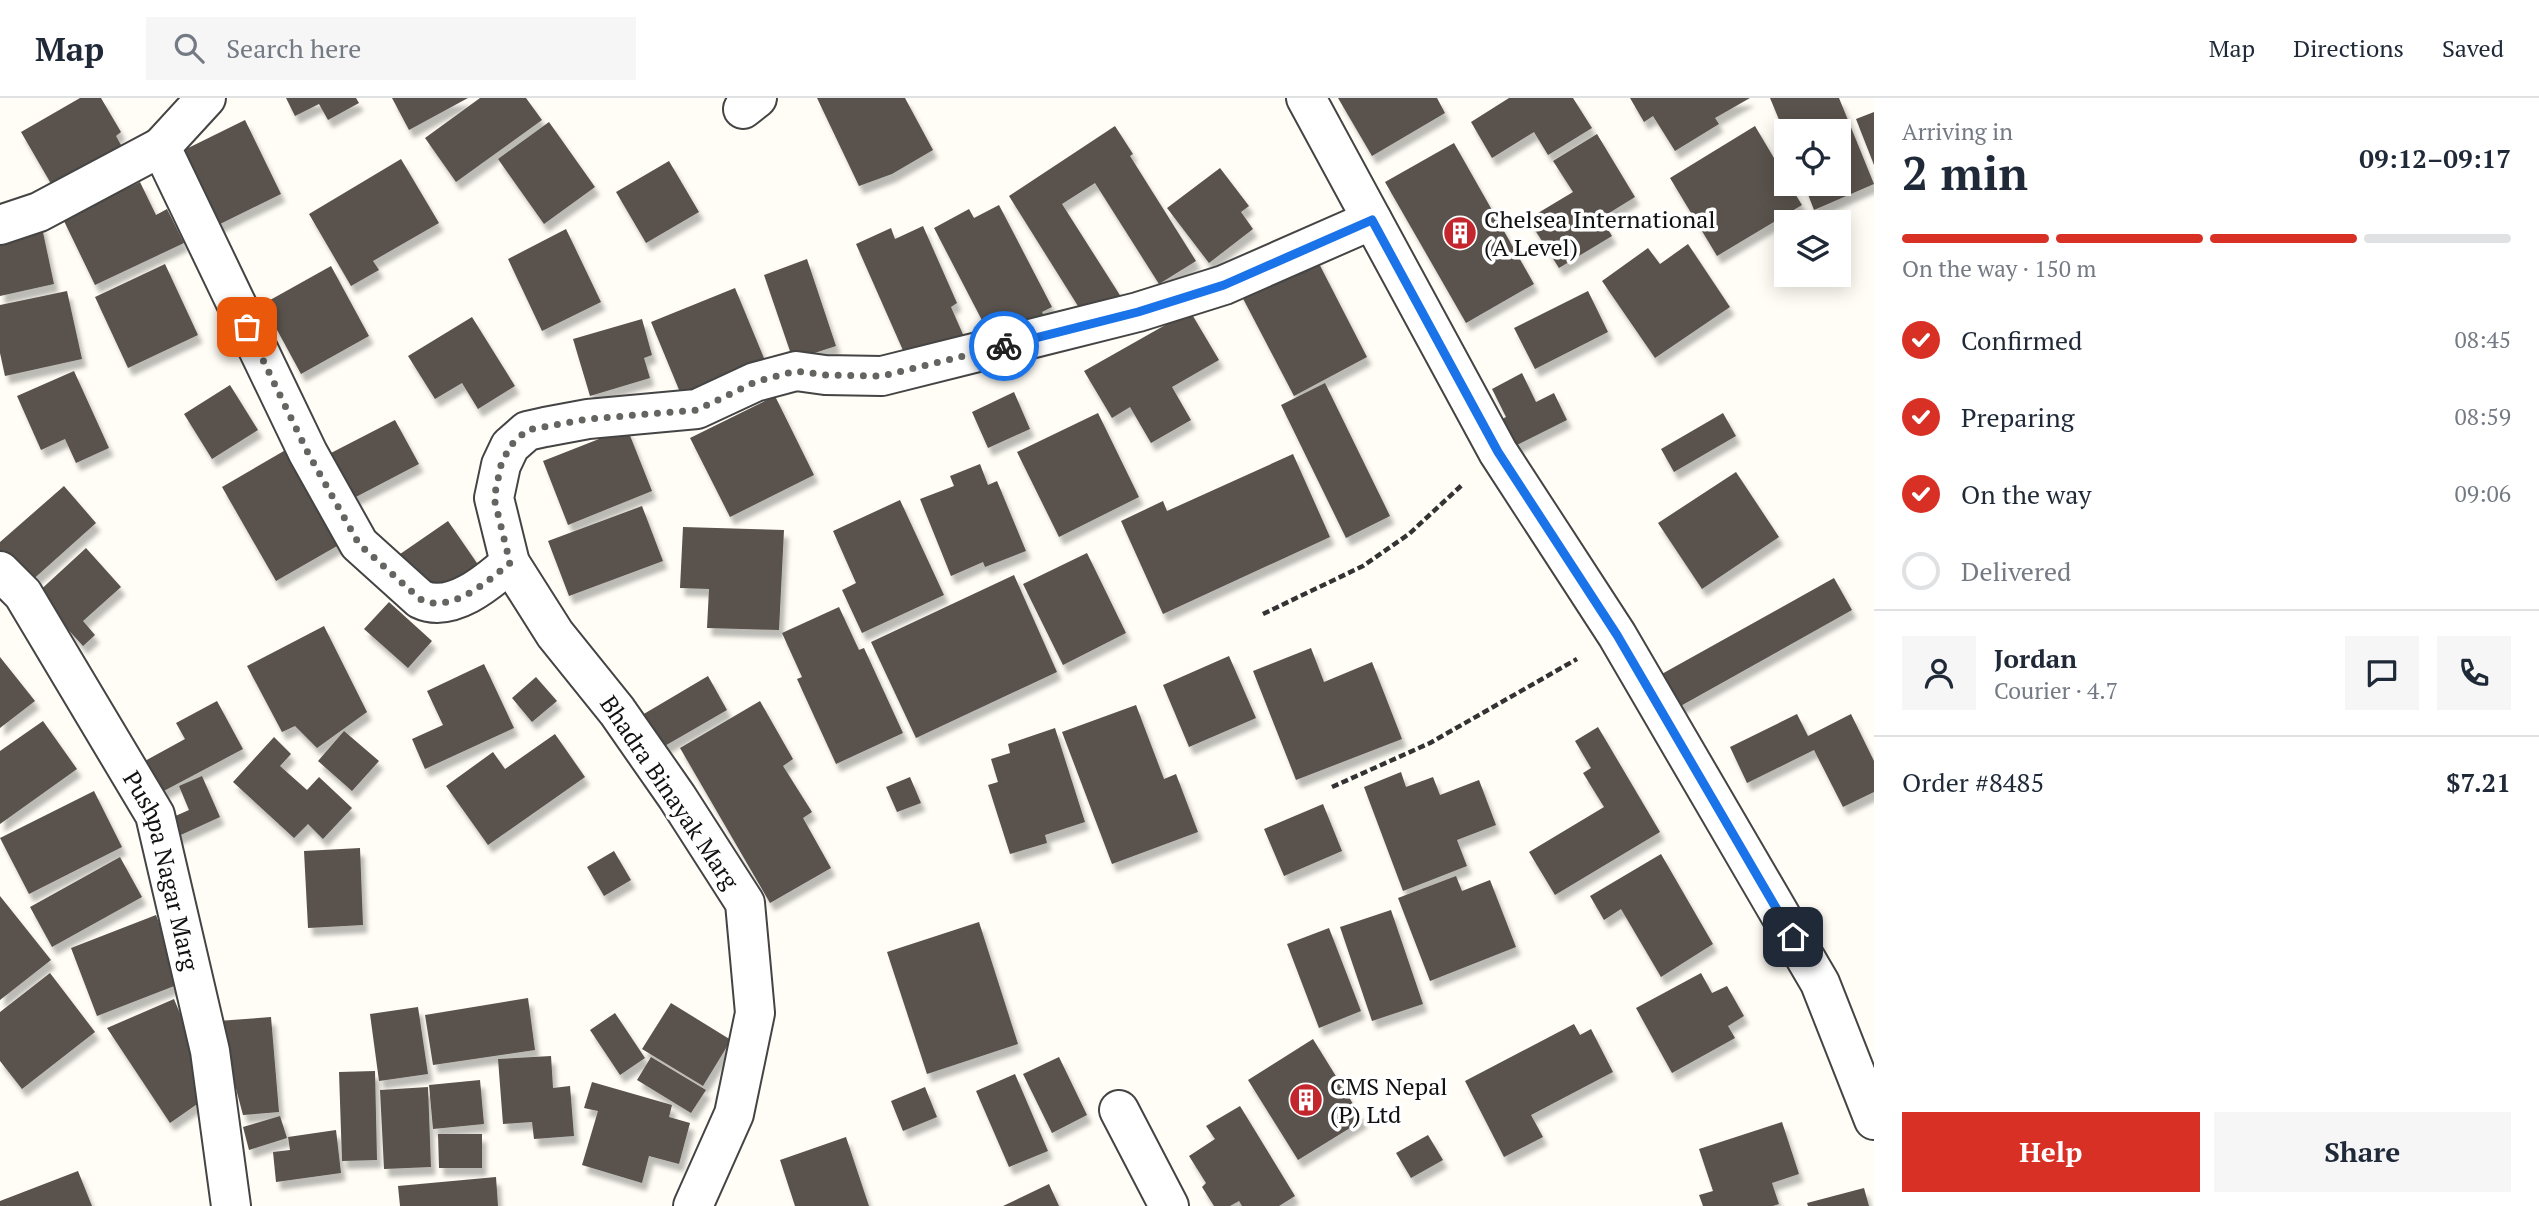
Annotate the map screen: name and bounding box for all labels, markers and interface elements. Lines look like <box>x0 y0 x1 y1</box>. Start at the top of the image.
search box <box>146 17 636 80</box>
text: Map <box>35 27 104 70</box>
icon: search <box>170 29 208 67</box>
text: Search here <box>226 31 361 65</box>
text: Map <box>2209 32 2255 64</box>
text: Directions <box>2293 32 2404 64</box>
text: Saved <box>2442 32 2504 64</box>
text: Arriving in <box>1902 116 2013 147</box>
map controls <box>1774 119 1851 287</box>
button: locate <box>1774 119 1851 196</box>
text: 09:12–09:17 <box>2359 141 2511 175</box>
text: 2 min <box>1902 142 2028 203</box>
place label: Chelsea International (A Level) <box>1484 203 1716 263</box>
button: layers <box>1774 210 1851 287</box>
building icon: Chelsea International (A Level) <box>1441 214 1479 252</box>
text: On the way · 150 m <box>1902 253 2096 284</box>
pin <box>217 297 277 357</box>
icon: bag <box>228 308 266 346</box>
courier <box>969 311 1039 381</box>
icon: check <box>1902 321 1940 359</box>
text: Confirmed <box>1961 323 2082 357</box>
text: 08:45 <box>2454 324 2511 355</box>
icon: bike <box>985 327 1023 365</box>
icon: check <box>1902 398 1940 436</box>
text: Preparing <box>1961 400 2074 434</box>
text: 08:59 <box>2454 401 2511 432</box>
icon: check <box>1902 475 1940 513</box>
text: On the way <box>1961 477 2092 511</box>
text: 09:06 <box>2454 478 2511 509</box>
text: Delivered <box>1961 554 2071 588</box>
button: person <box>1902 636 1976 710</box>
button: chat <box>2345 636 2419 710</box>
button: phone <box>2437 636 2511 710</box>
text: Jordan <box>1994 641 2077 675</box>
text: Courier · 4.7 <box>1994 675 2118 706</box>
street label: Bhadra Binayak Marg <box>593 689 747 895</box>
street label: Pushpa Nagar Marg <box>116 765 207 974</box>
text: Order #8485 <box>1902 765 2044 799</box>
text: $7.21 <box>2446 765 2511 799</box>
pin <box>1763 907 1823 967</box>
icon: home <box>1774 918 1812 956</box>
place label: CMS Nepal (P) Ltd <box>1330 1070 1448 1130</box>
building icon: CMS Nepal (P) Ltd <box>1287 1081 1325 1119</box>
button: Help <box>1902 1112 2200 1192</box>
button: Share <box>2214 1112 2511 1192</box>

